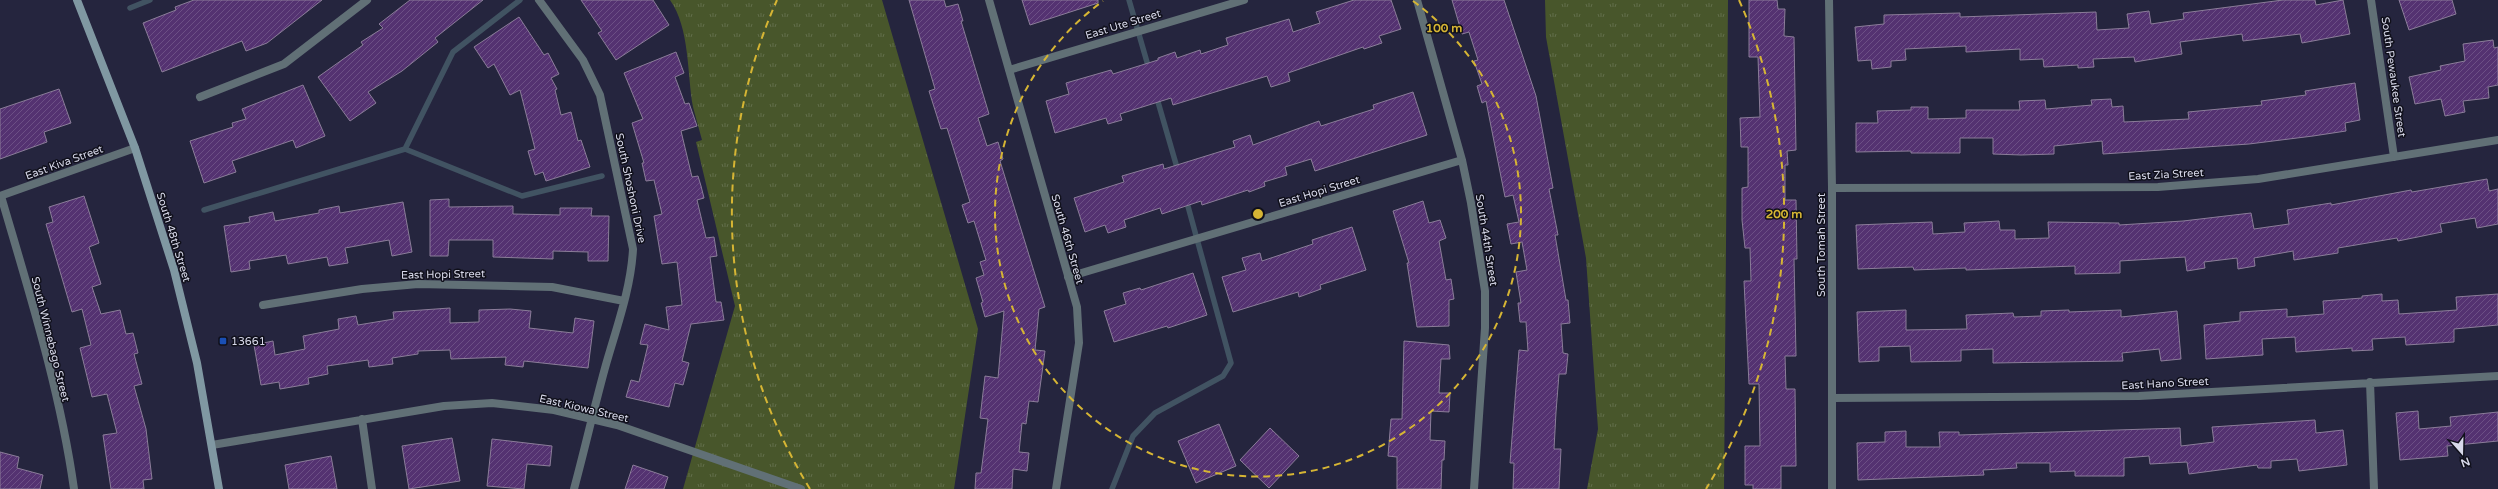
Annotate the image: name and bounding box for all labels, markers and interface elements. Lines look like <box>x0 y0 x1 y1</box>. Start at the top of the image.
street label: East Ute Street <box>1084 7 1162 42</box>
street label: South Pewaukee Street <box>2379 16 2408 138</box>
text: 100 m <box>1426 21 1462 35</box>
street label: South Shoshoni Drive <box>613 132 649 244</box>
street label: East Kiva Street <box>24 142 105 183</box>
street label: East Zia Street <box>2128 166 2204 183</box>
street label: East Hopi Street <box>1277 173 1361 210</box>
street label: South 48th Street <box>154 191 193 283</box>
street label: South 46th Street <box>1048 193 1087 286</box>
street label: South 44th Street <box>1473 193 1500 287</box>
street label: South Tomah Street <box>1815 193 1828 297</box>
centre of rings <box>1251 207 1265 221</box>
text: 200 m <box>1766 207 1802 221</box>
street label: East Hopi Street <box>401 267 485 282</box>
street label: South Winnebago Street <box>29 275 72 403</box>
place label: 13661 <box>231 335 266 348</box>
marker: 13661 <box>218 336 228 346</box>
street label: East Hano Street <box>2121 375 2209 392</box>
street label: East Kiowa Street <box>538 392 630 425</box>
north arrow <box>2442 433 2482 473</box>
text: N <box>2459 454 2472 470</box>

